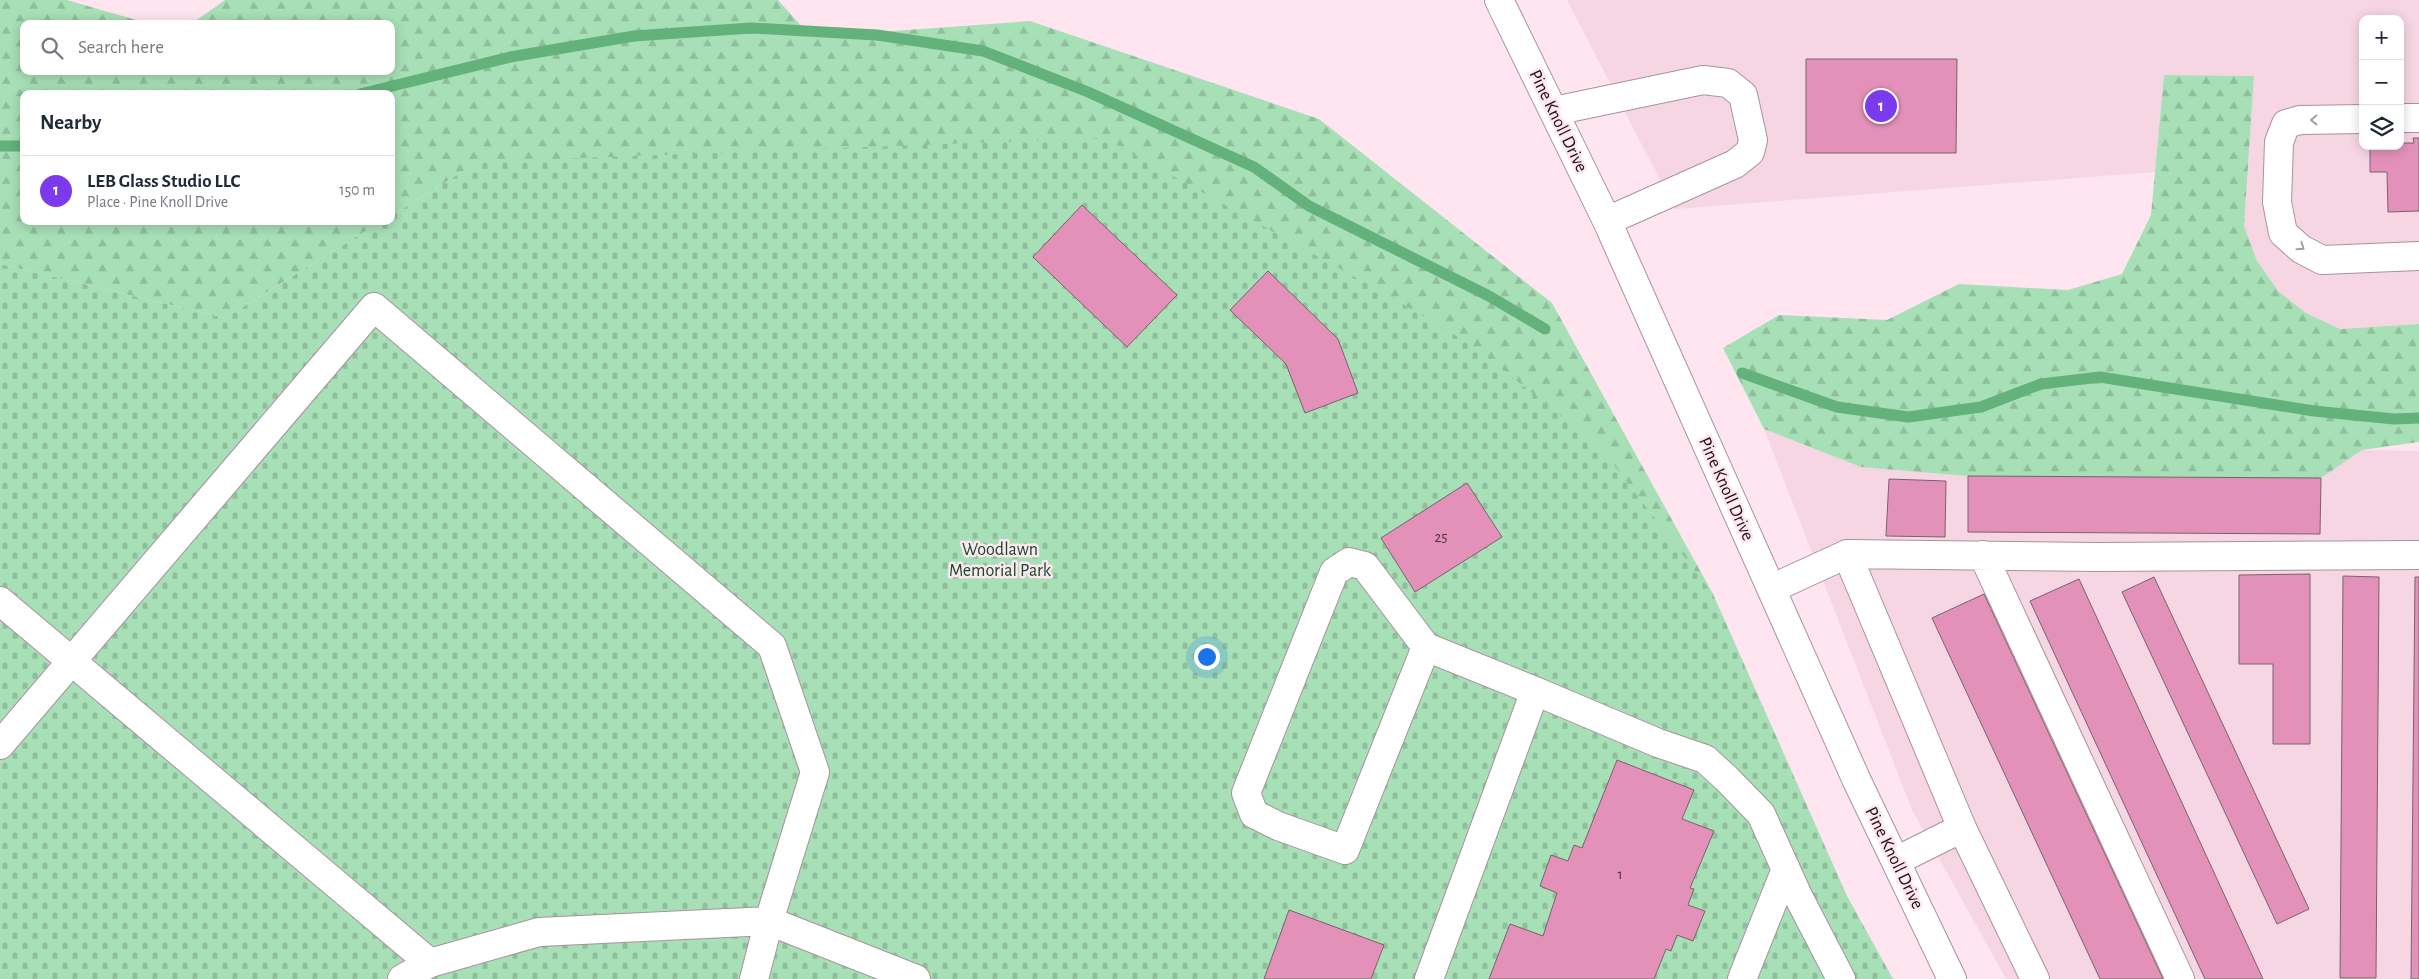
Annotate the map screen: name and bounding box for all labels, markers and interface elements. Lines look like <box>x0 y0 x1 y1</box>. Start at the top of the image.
map controls <box>2359 15 2404 150</box>
button: + <box>2359 15 2404 60</box>
search box <box>20 20 395 75</box>
icon: search <box>38 34 66 62</box>
text: Search here <box>78 38 164 57</box>
button: − <box>2359 60 2404 105</box>
street label: Pine Knoll Drive <box>1525 67 1591 175</box>
pin: 1 <box>1865 87 1897 125</box>
button: layers <box>2359 105 2404 150</box>
text: Nearby <box>40 112 101 133</box>
one-way arrow <box>2310 114 2318 125</box>
text: LEB Glass Studio LLC <box>87 172 240 191</box>
text: 1 <box>53 182 59 198</box>
text: 150 m <box>339 182 375 198</box>
text: Place · Pine Knoll Drive <box>87 194 228 210</box>
one-way arrow <box>2295 241 2305 250</box>
street label: Pine Knoll Drive <box>1695 434 1757 544</box>
house number: 25 <box>1434 530 1448 545</box>
park label: Woodlawn Memorial Park <box>949 541 1052 580</box>
your location <box>1194 644 1220 670</box>
street label: Pine Knoll Drive <box>1861 804 1927 912</box>
house number: 1 <box>1617 867 1623 882</box>

